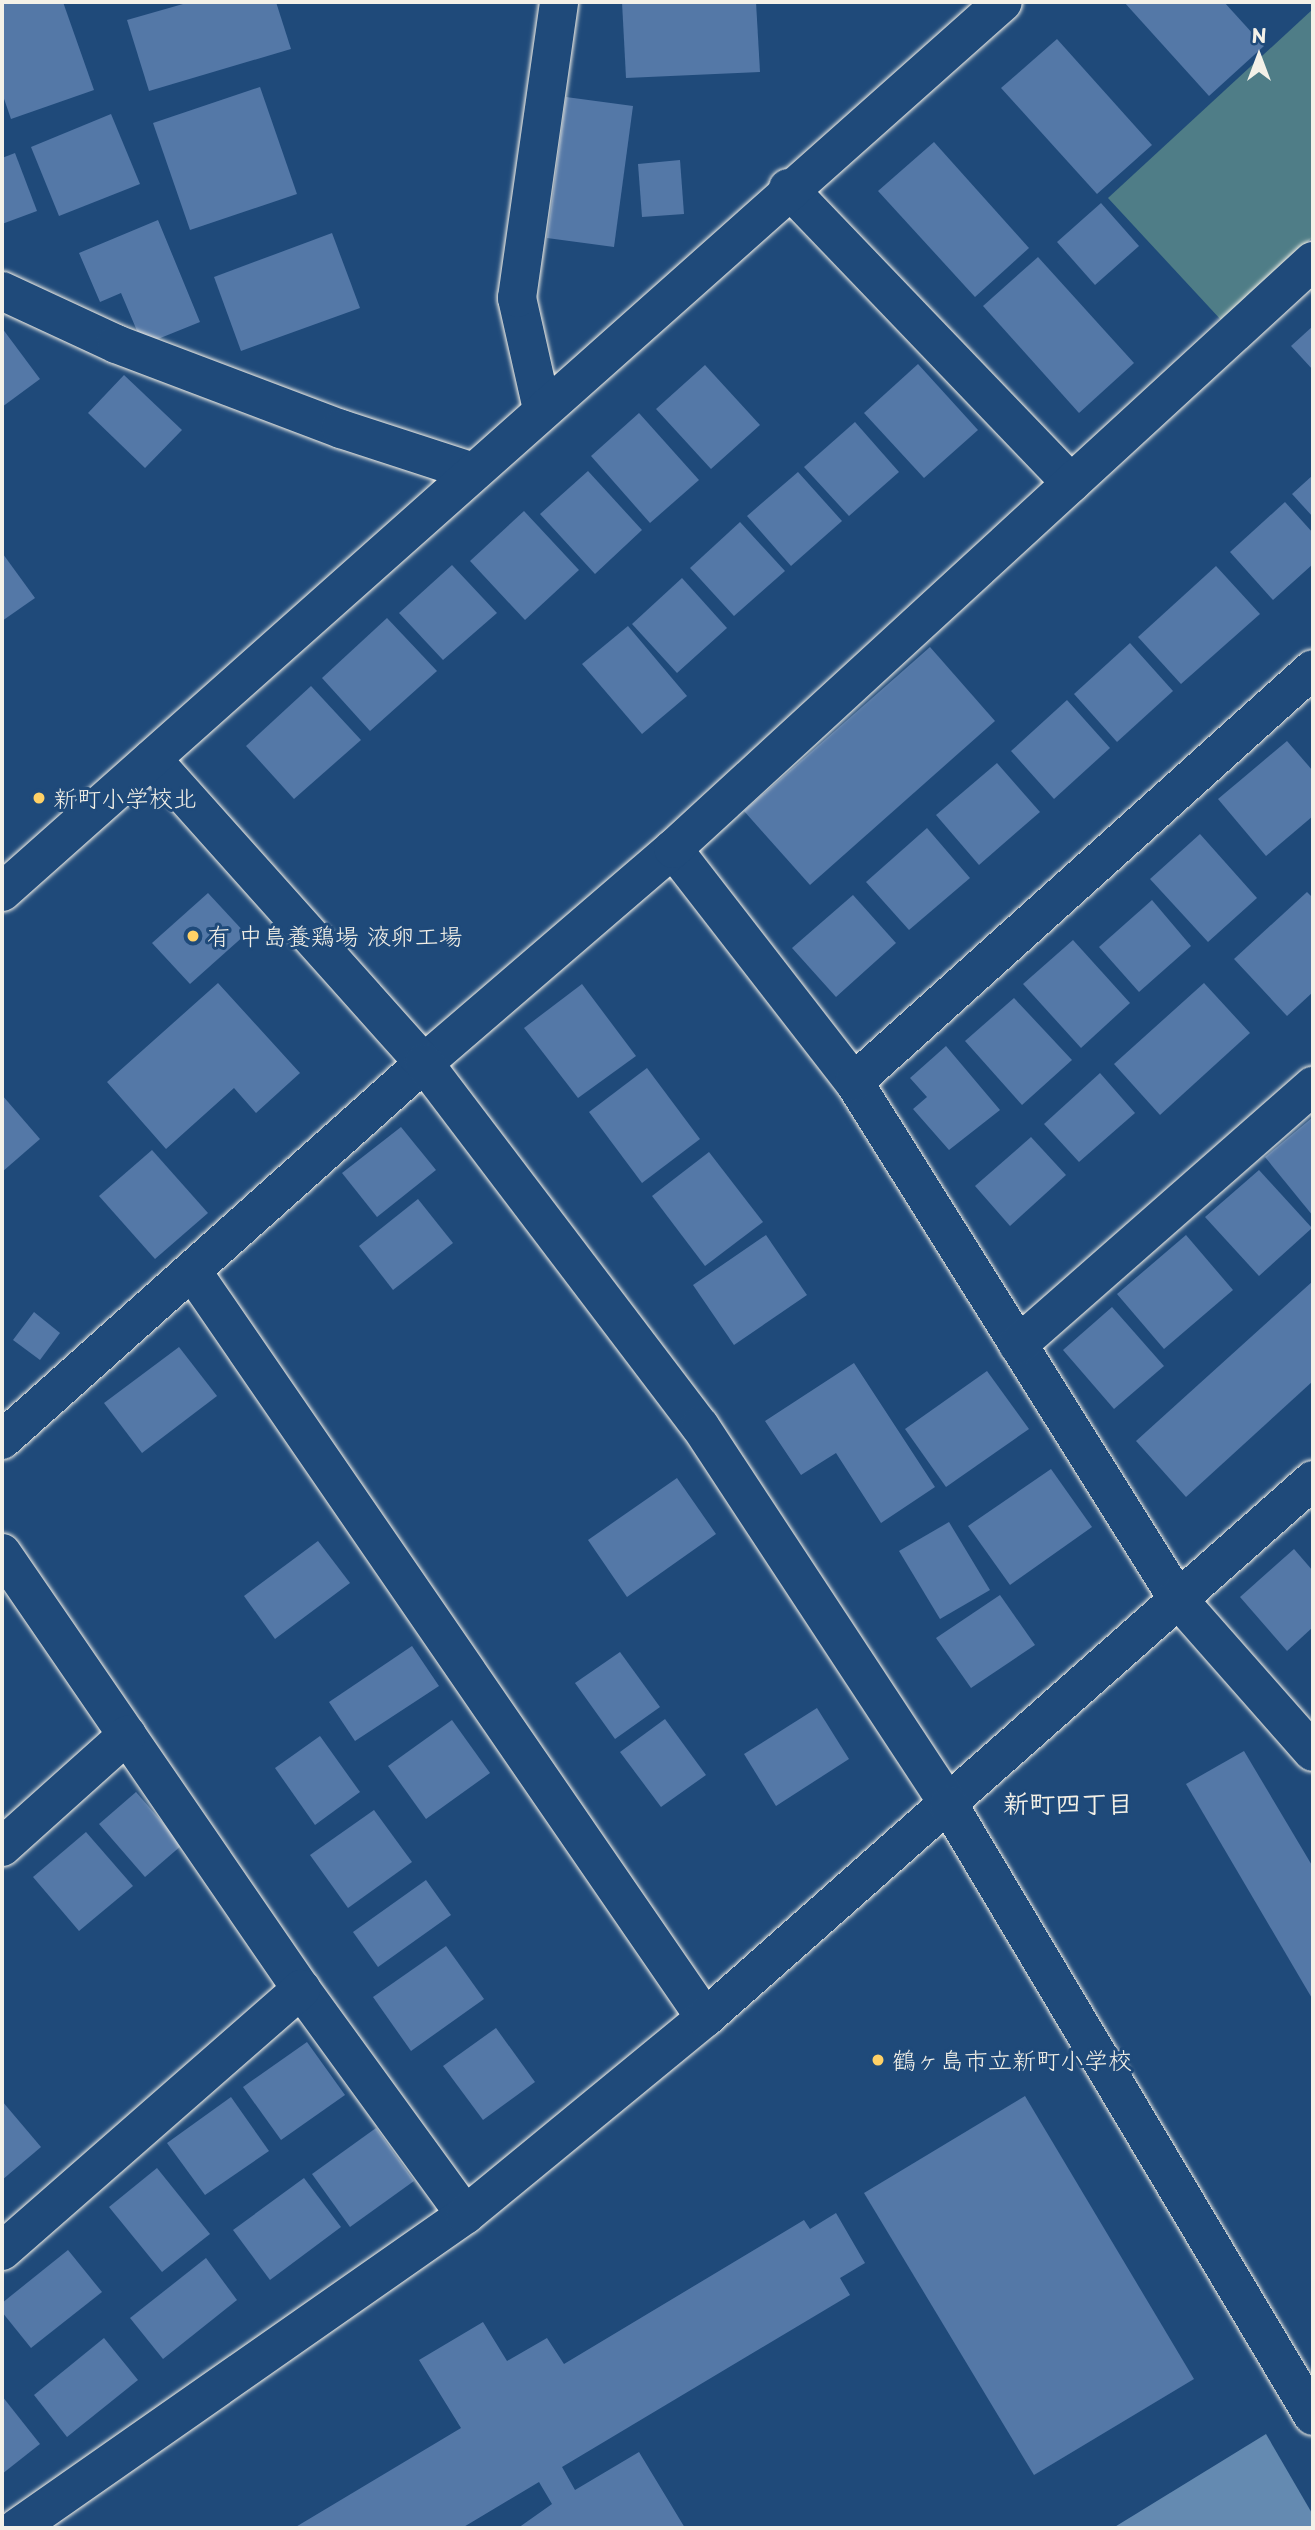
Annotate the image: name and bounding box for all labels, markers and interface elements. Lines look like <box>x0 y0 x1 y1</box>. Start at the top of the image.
north arrow <box>1224 21 1294 91</box>
text: N <box>1251 21 1267 49</box>
place label: 新町小学校北 <box>53 784 197 812</box>
marker: 新町小学校北 <box>31 790 47 806</box>
place label: 有 中島養鶏場 液卵工場 <box>207 922 463 950</box>
marker: 有 中島養鶏場 液卵工場 <box>185 928 201 944</box>
district label: 新町四丁目 <box>1003 1787 1133 1819</box>
place label: 鶴ヶ島市立新町小学校 <box>892 2046 1132 2074</box>
marker: 鶴ヶ島市立新町小学校 <box>870 2052 886 2068</box>

